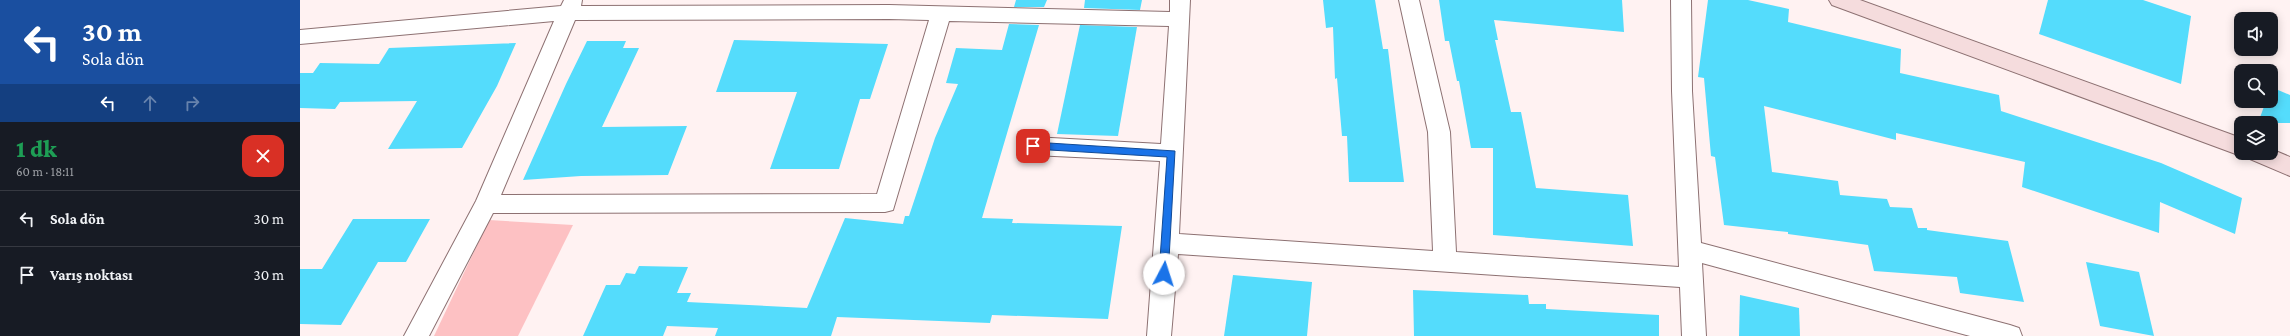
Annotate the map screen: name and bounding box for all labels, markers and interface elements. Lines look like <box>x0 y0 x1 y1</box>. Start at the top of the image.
map controls <box>2234 12 2278 160</box>
button: sound <box>2234 12 2278 56</box>
icon: left <box>16 16 68 68</box>
text: 30 m <box>82 16 142 47</box>
text: Sola dön <box>82 49 144 69</box>
button: search <box>2234 64 2278 108</box>
icon: left <box>97 92 119 114</box>
icon: ahead <box>139 92 161 114</box>
icon: right <box>181 92 203 114</box>
button: layers <box>2234 116 2278 160</box>
pin <box>1016 129 1050 163</box>
text: 1 dk <box>16 135 57 162</box>
button: close <box>242 135 284 177</box>
icon: arrive <box>1022 135 1044 157</box>
text: 60 m · 18:11 <box>16 164 74 179</box>
icon: left <box>16 208 38 230</box>
text: Sola dön <box>50 211 105 227</box>
text: 30 m <box>254 211 284 227</box>
position arrow <box>1143 253 1185 295</box>
icon: arrive <box>16 264 38 286</box>
text: Varış noktası <box>50 267 133 283</box>
text: 30 m <box>254 267 284 283</box>

